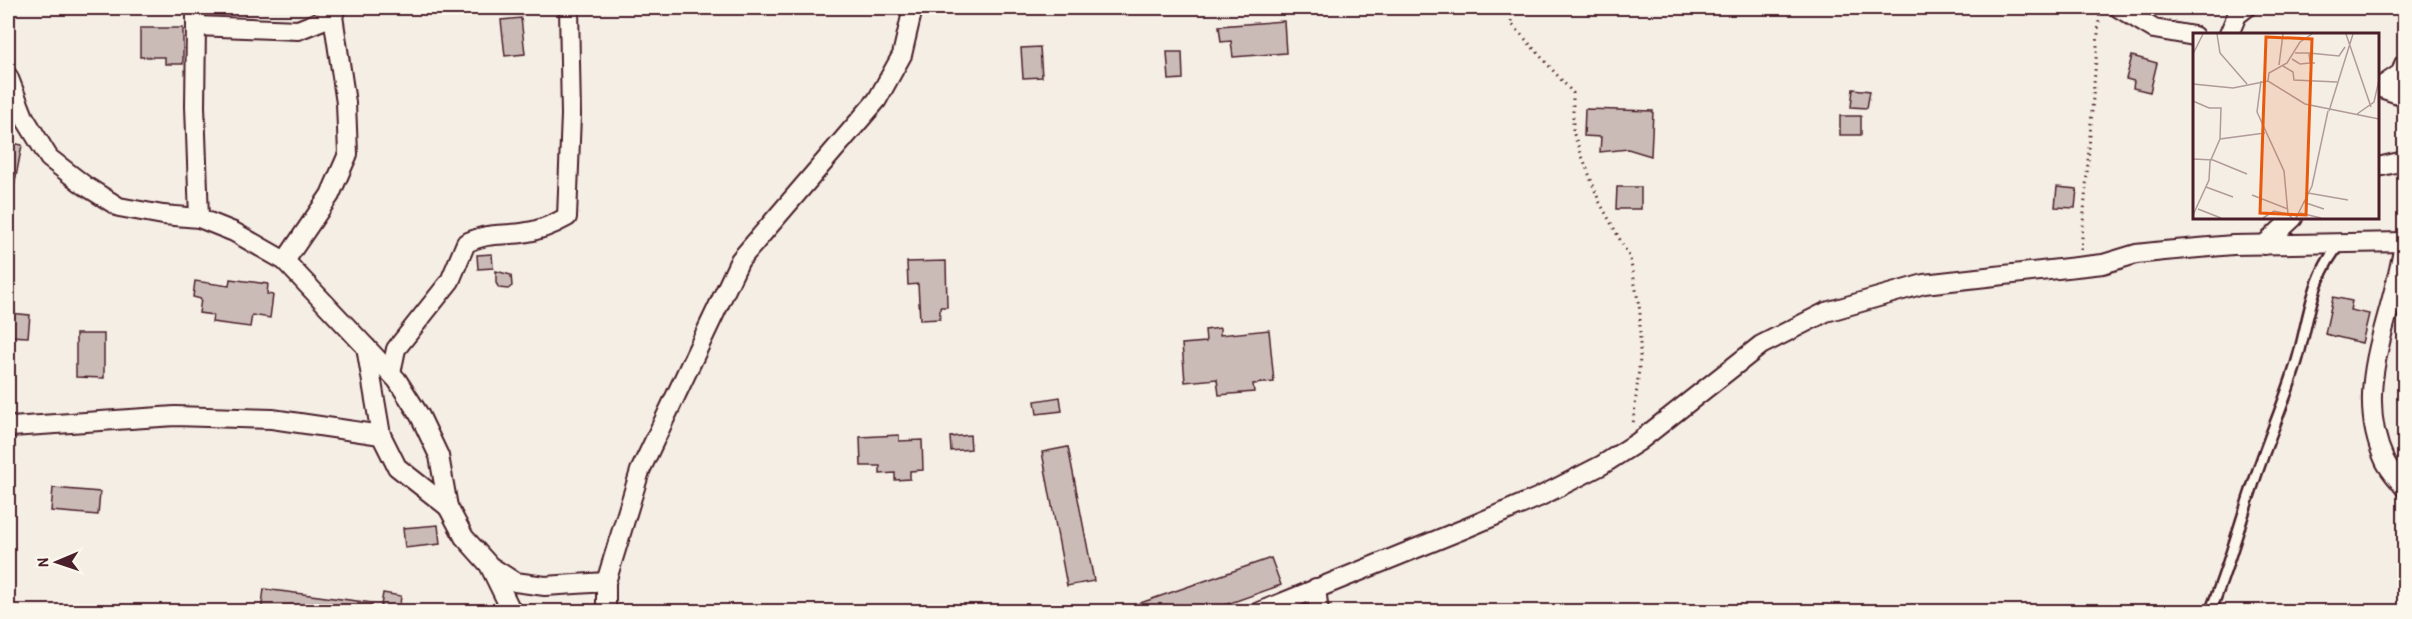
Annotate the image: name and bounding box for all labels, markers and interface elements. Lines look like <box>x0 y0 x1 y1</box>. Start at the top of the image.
inset map <box>2193 33 2379 219</box>
north arrow <box>27 532 87 592</box>
text: N <box>31 557 53 567</box>

